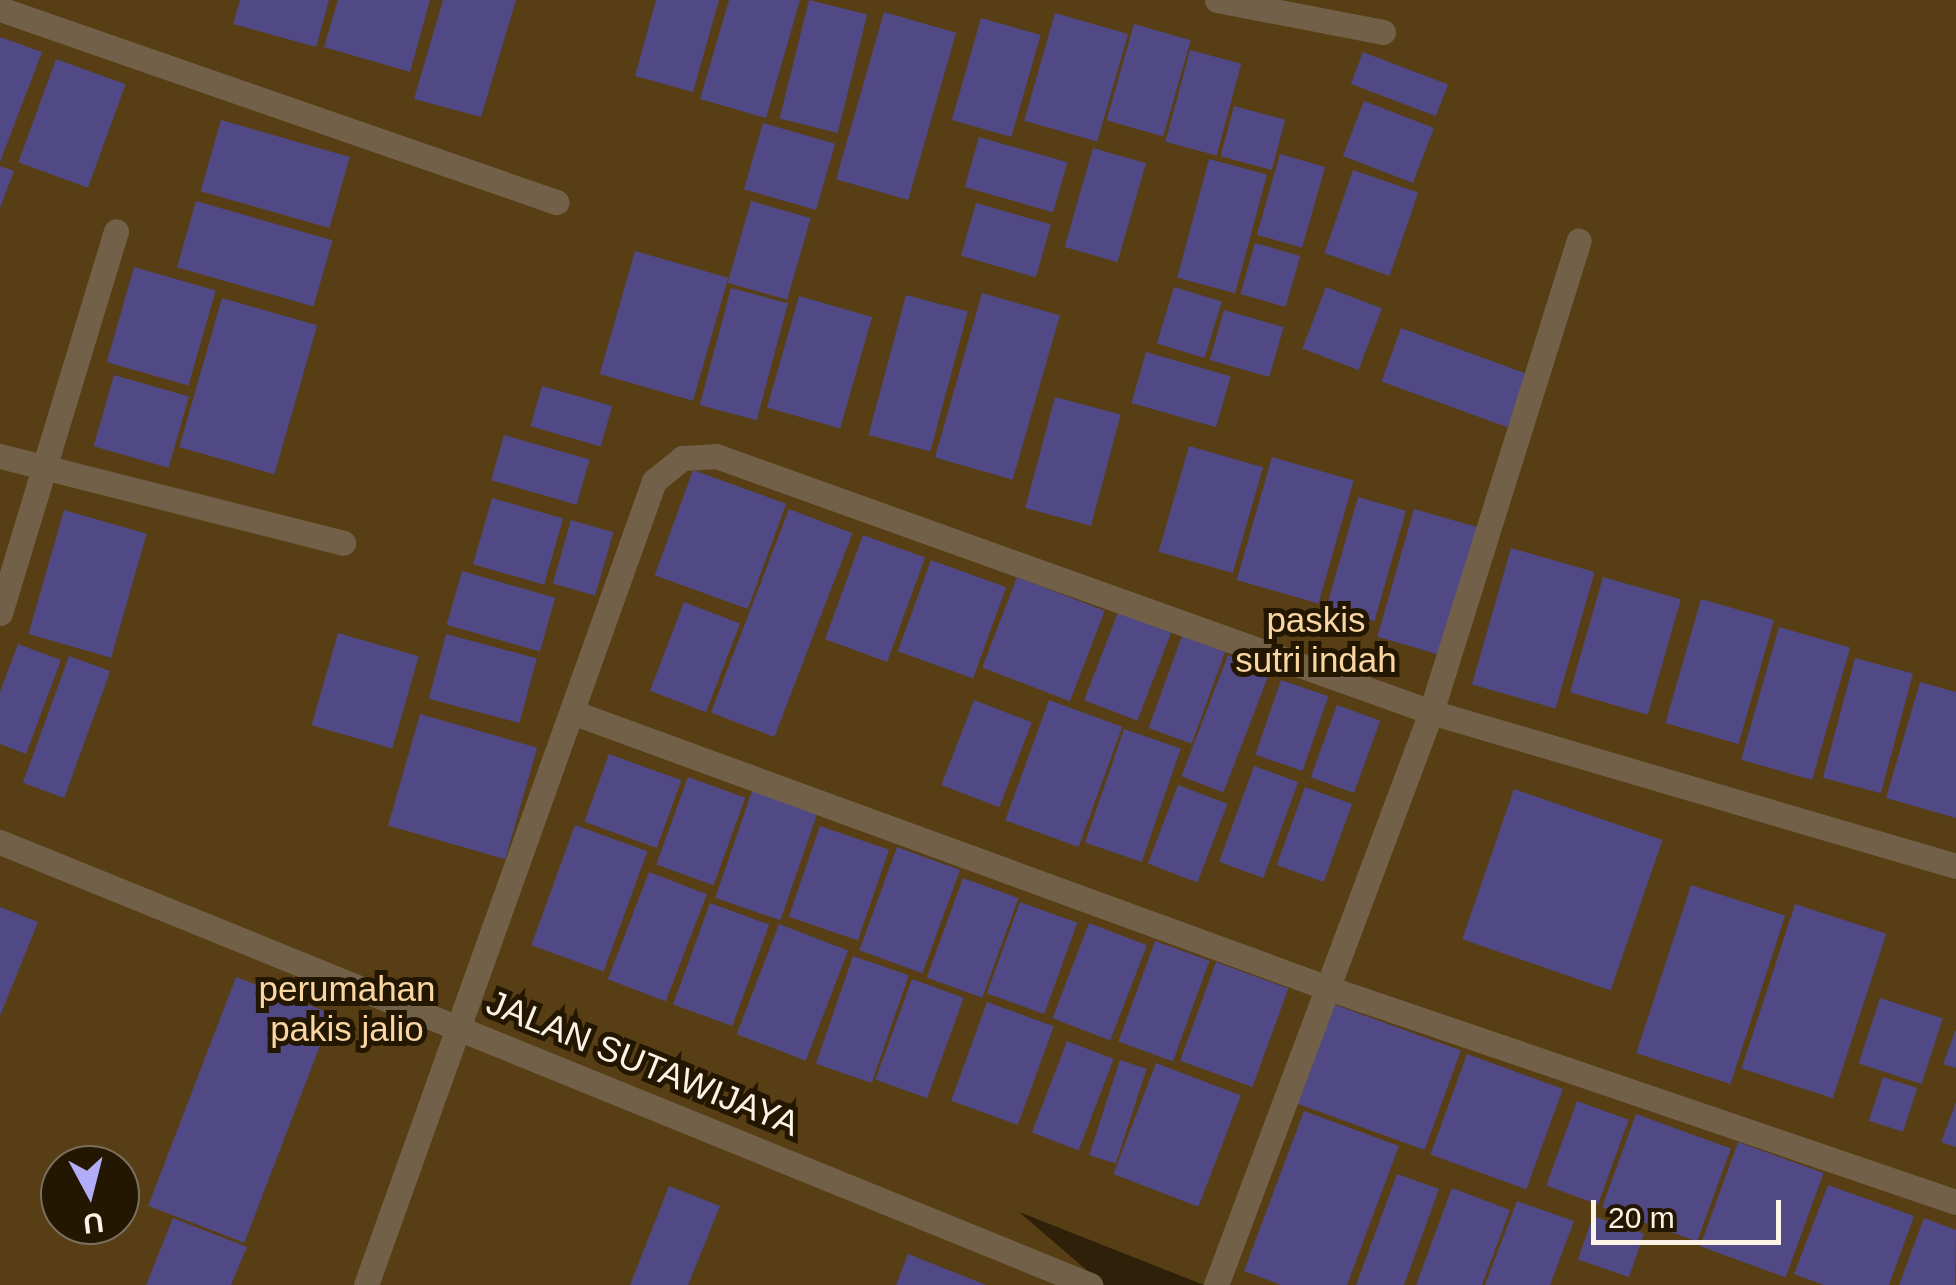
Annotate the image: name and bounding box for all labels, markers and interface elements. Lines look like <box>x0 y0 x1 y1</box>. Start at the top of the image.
park label: paskis sutri indah <box>1235 599 1397 681</box>
park label: perumahan pakis jalio <box>258 968 436 1050</box>
street label: JALAN SUTAWIJAYA <box>481 981 805 1145</box>
north arrow <box>40 1145 140 1245</box>
scale bar <box>1596 1180 1786 1242</box>
text: 20 m <box>1608 1201 1675 1234</box>
text: U <box>82 1207 105 1240</box>

